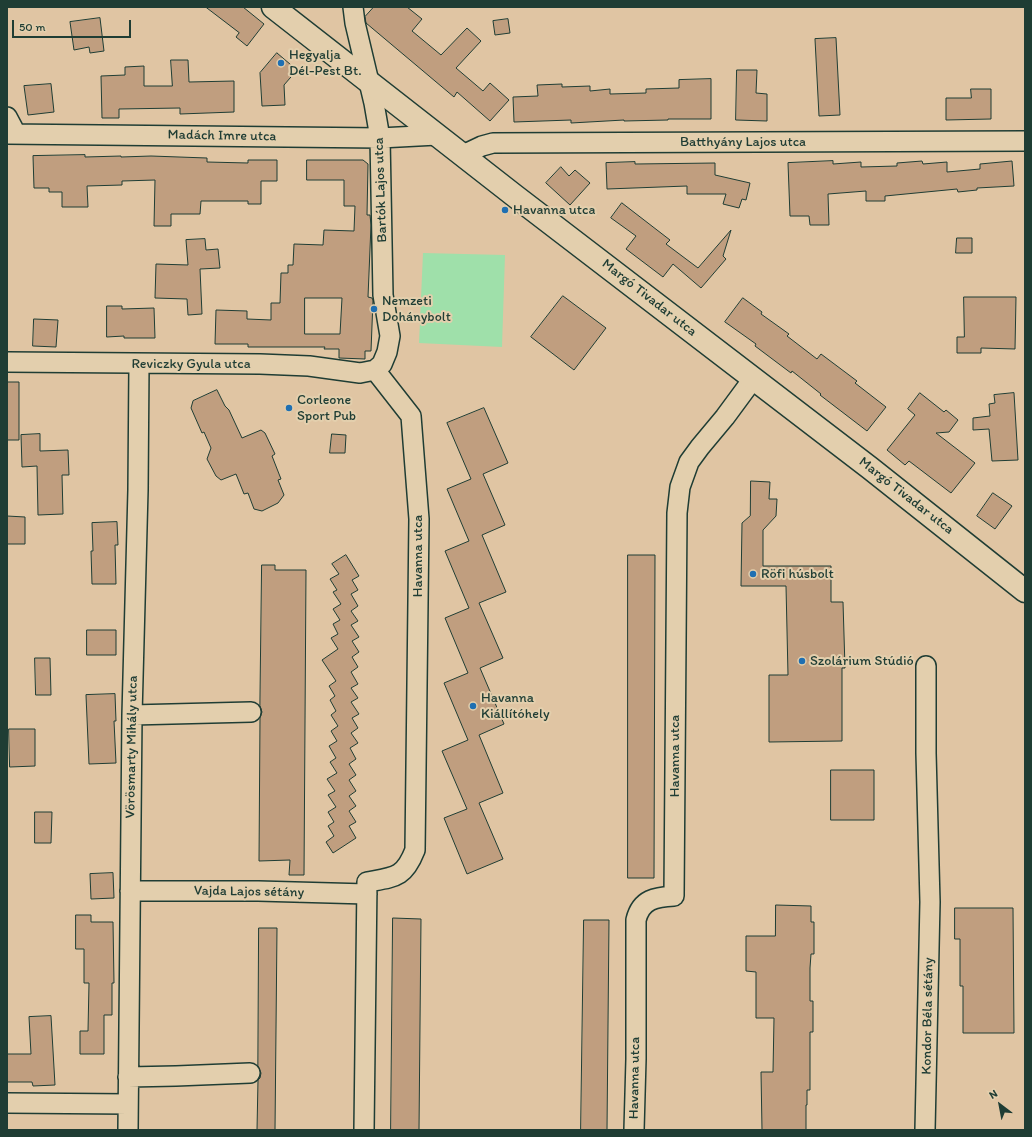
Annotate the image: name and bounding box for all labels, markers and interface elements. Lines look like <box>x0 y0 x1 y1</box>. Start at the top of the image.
scale bar <box>14 12 133 38</box>
text: 50 m <box>19 20 45 34</box>
place label: Hegyalja Dél-Pest Bt. <box>289 47 362 80</box>
marker: Hegyalja Dél-Pest Bt. <box>276 58 286 68</box>
street label: Madách Imre utca <box>168 127 276 145</box>
street label: Batthyány Lajos utca <box>680 134 806 150</box>
street label: Bartók Lajos utca <box>371 137 391 243</box>
place label: Havanna utca <box>513 202 595 218</box>
marker: Havanna utca <box>500 205 510 215</box>
street label: Margó Tivadar utca <box>598 256 700 340</box>
place label: Nemzeti Dohánybolt <box>382 293 451 326</box>
marker: Nemzeti Dohánybolt <box>369 304 379 314</box>
street label: Reviczky Gyula utca <box>131 356 251 372</box>
place label: Corleone Sport Pub <box>297 392 356 424</box>
marker: Corleone Sport Pub <box>284 403 294 413</box>
street label: Margó Tivadar utca <box>855 454 957 538</box>
street label: Havanna utca <box>410 515 426 597</box>
place label: Röfi húsbolt <box>761 566 834 582</box>
marker: Röfi húsbolt <box>748 569 758 579</box>
place label: Szolárium Stúdió <box>810 653 914 669</box>
marker: Szolárium Stúdió <box>797 656 807 666</box>
street label: Vörösmarty Mihály utca <box>122 675 142 819</box>
place label: Havanna Kiállítóhely <box>481 690 550 722</box>
marker: Havanna Kiállítóhely <box>468 701 478 711</box>
street label: Havanna utca <box>667 715 683 797</box>
street label: Vajda Lajos sétány <box>194 883 304 901</box>
street label: Kondor Béla sétány <box>919 957 937 1075</box>
street label: Havanna utca <box>626 1037 644 1119</box>
north arrow <box>980 1085 1020 1125</box>
text: N <box>987 1087 1000 1102</box>

